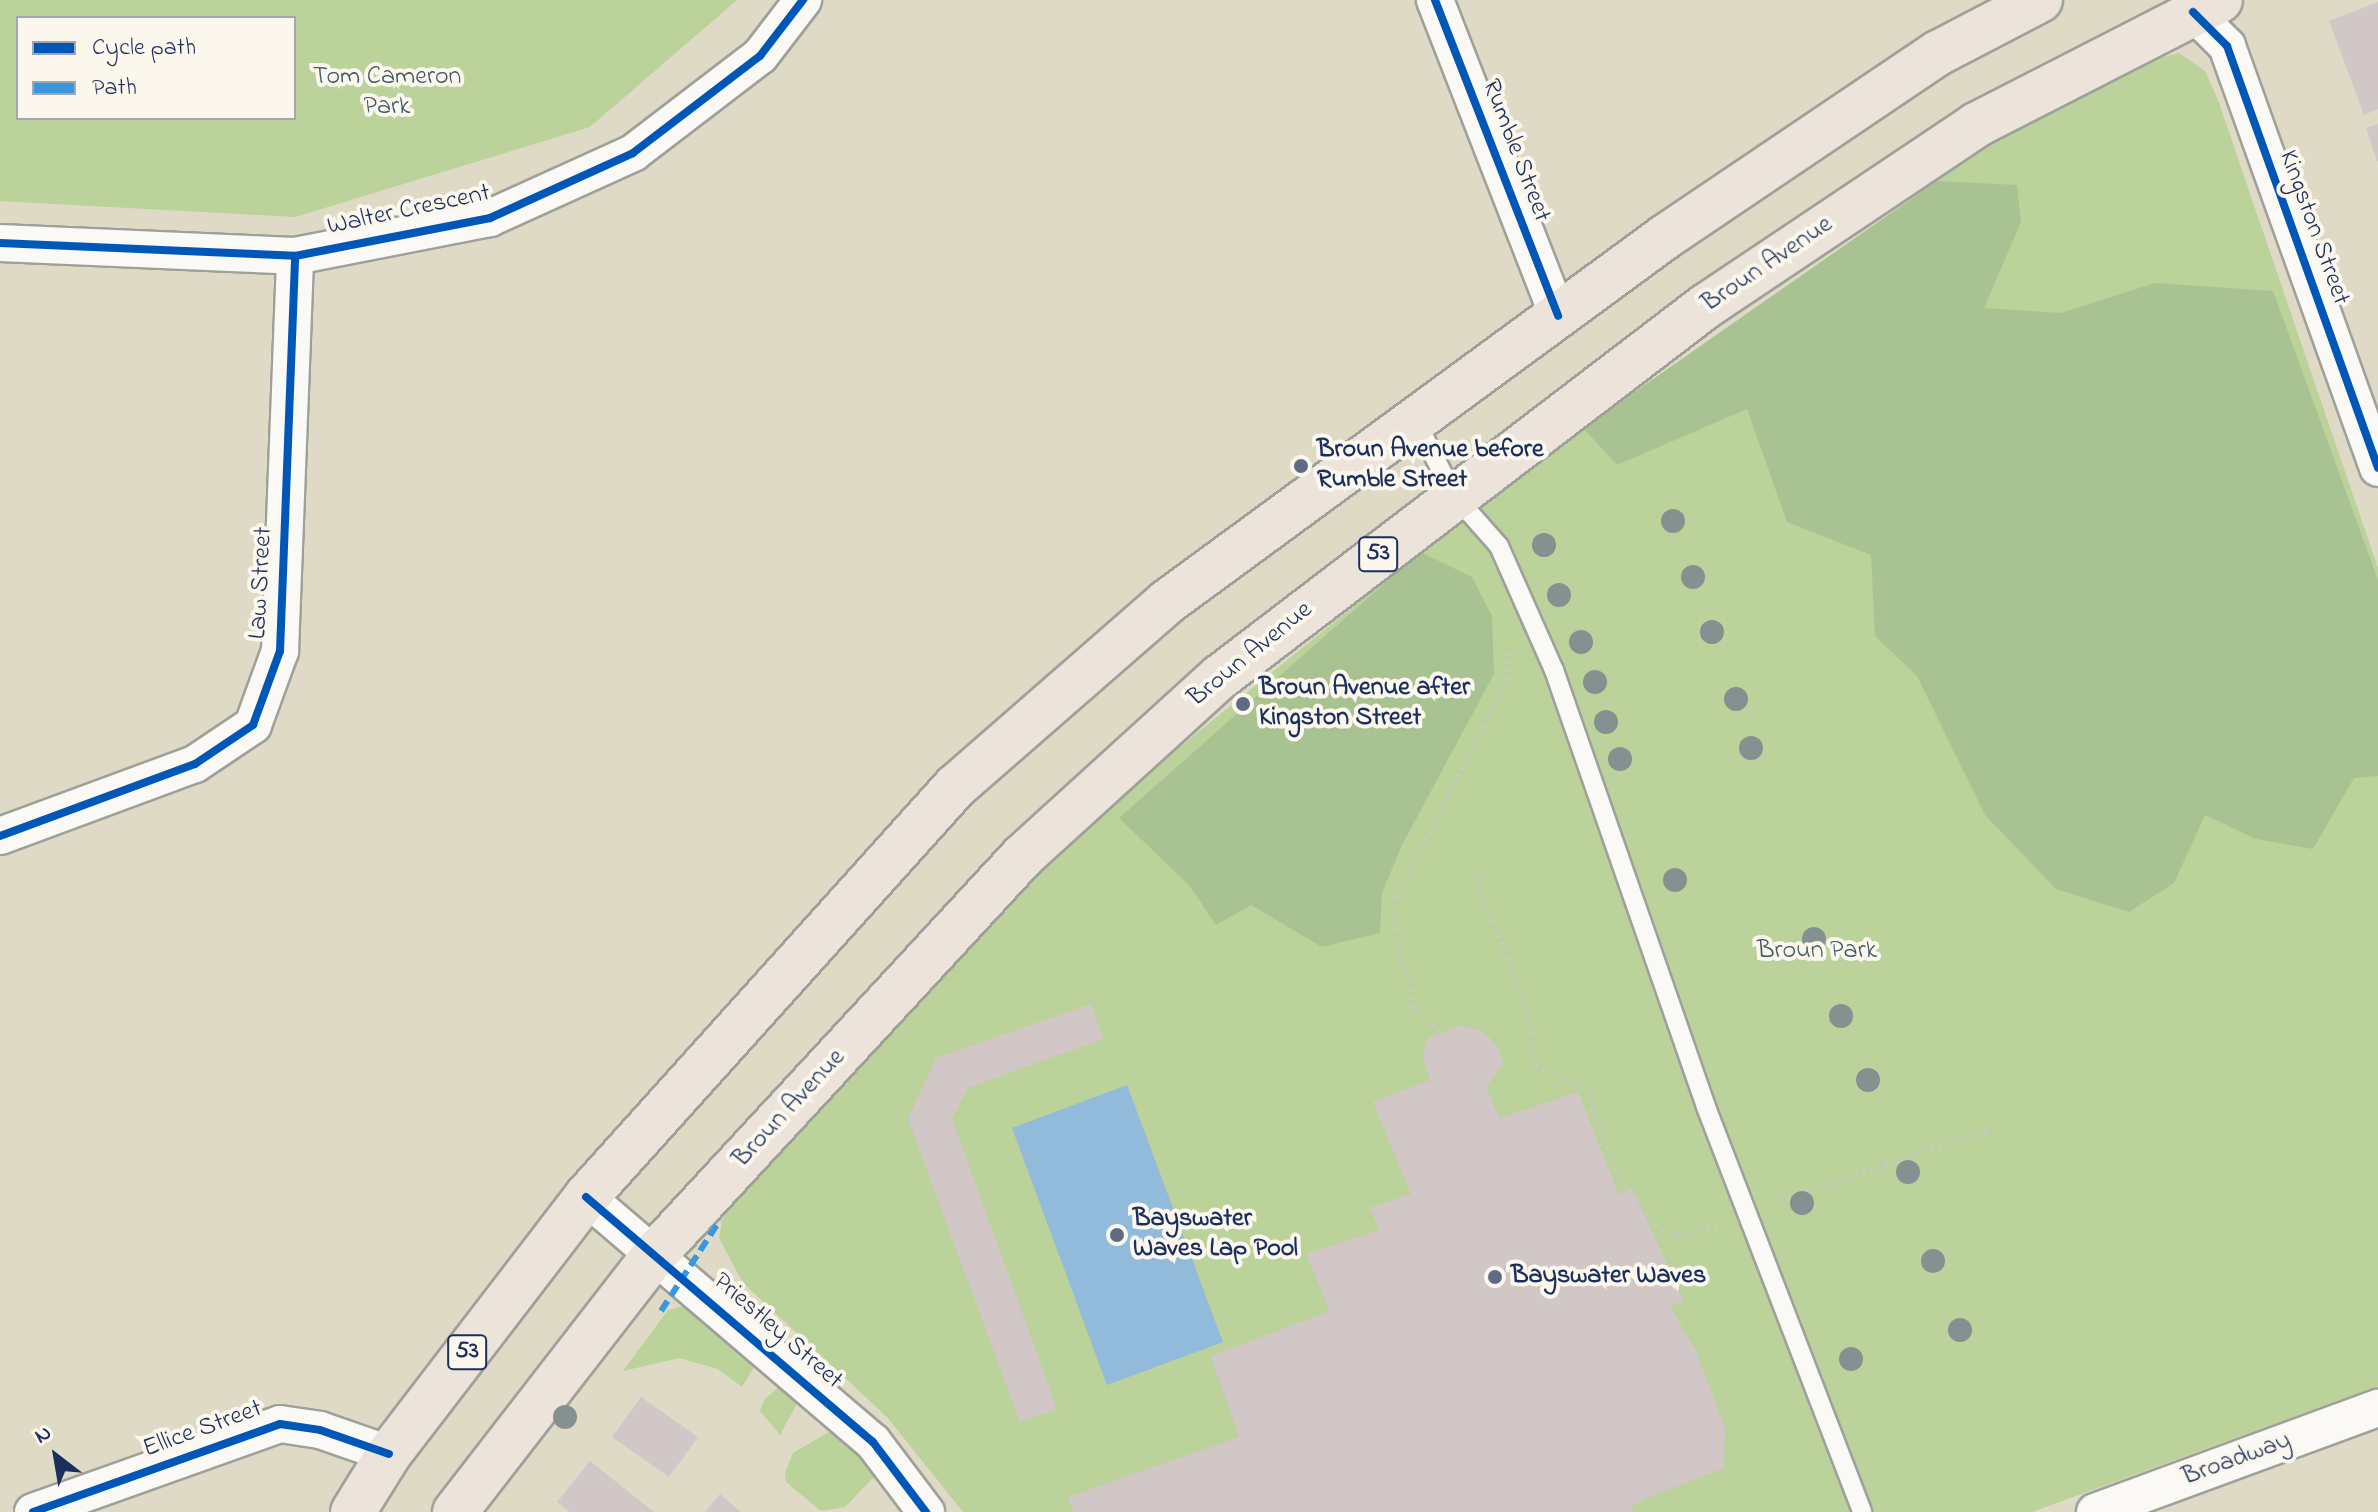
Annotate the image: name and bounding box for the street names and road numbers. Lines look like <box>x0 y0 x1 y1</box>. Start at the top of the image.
street label: Rumble Street <box>1473 75 1557 227</box>
street label: Kingston Street <box>2271 146 2355 310</box>
street label: Walter Crescent <box>325 179 493 243</box>
street label: Broun Avenue <box>1697 210 1839 320</box>
street label: Law Street <box>243 526 281 640</box>
road number: 53 <box>1358 534 1398 574</box>
street label: Broun Avenue <box>1183 595 1319 715</box>
street label: Broun Avenue <box>727 1043 853 1175</box>
street label: Priestley Street <box>706 1267 848 1397</box>
road number: 53 <box>447 1332 487 1372</box>
street label: Ellice Street <box>139 1394 267 1466</box>
street label: Broadway <box>2178 1426 2296 1494</box>

